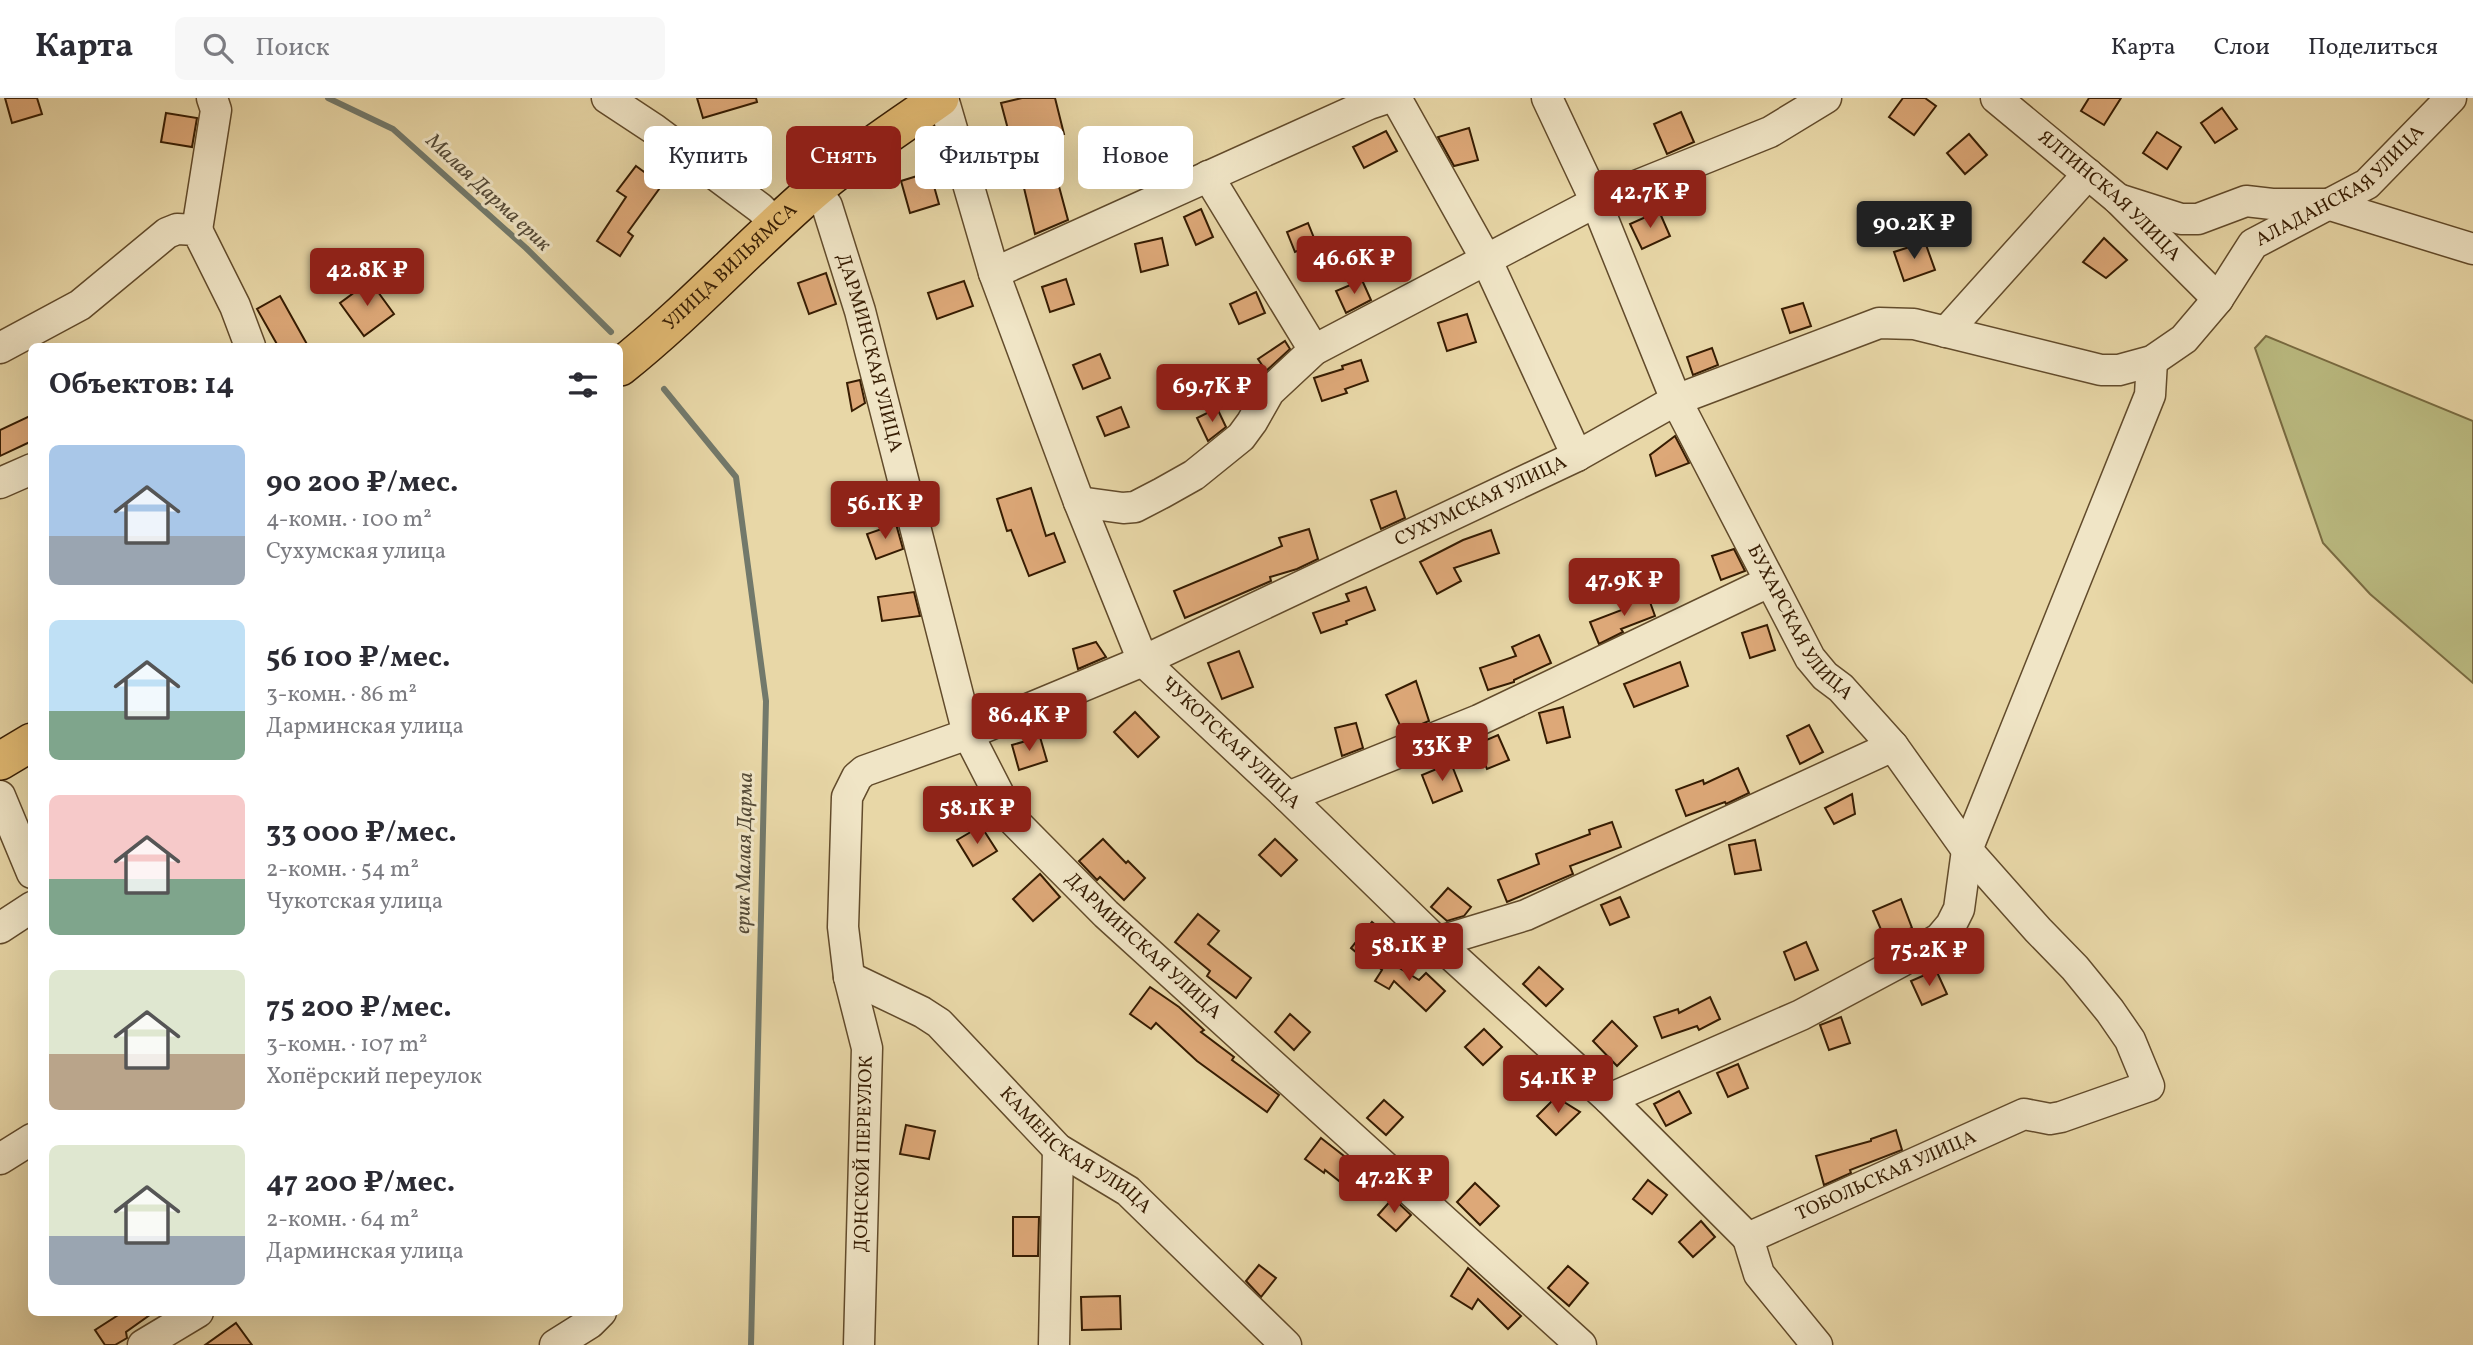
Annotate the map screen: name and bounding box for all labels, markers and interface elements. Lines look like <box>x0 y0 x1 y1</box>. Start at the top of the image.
search box <box>175 17 665 80</box>
text: Карта <box>35 25 133 71</box>
icon: search <box>199 29 237 67</box>
text: Поиск <box>255 30 330 66</box>
text: Карта <box>2111 31 2176 65</box>
text: Слои <box>2214 31 2270 65</box>
text: Поделиться <box>2308 31 2438 65</box>
street label: АЛАДАНСКАЯ УЛИЦА <box>2251 119 2430 253</box>
street label: ЯЛТИНСКАЯ УЛИЦА <box>2032 125 2186 267</box>
chip: Купить <box>644 126 772 189</box>
chip: Снять <box>786 126 901 189</box>
chip: Фильтры <box>915 126 1064 189</box>
chip: Новое <box>1078 126 1193 189</box>
water label: Малая Дарма ерик <box>418 127 558 259</box>
pin: 42.7K ₽ <box>1585 170 1715 230</box>
text: 42.7K ₽ <box>1610 177 1690 209</box>
street label: УЛИЦА ВИЛЬЯМСА <box>658 198 803 337</box>
pin: 90.2K ₽ <box>1849 202 1979 261</box>
text: 90.2K ₽ <box>1873 208 1955 240</box>
pin: 46.6K ₽ <box>1289 236 1419 296</box>
text: 46.6K ₽ <box>1313 243 1395 275</box>
pin: 42.8K ₽ <box>302 248 432 308</box>
street label: ДАРМИНСКАЯ УЛИЦА <box>830 250 909 455</box>
text: 42.8K ₽ <box>326 255 408 287</box>
text: Объектов: 14 <box>49 364 234 406</box>
pin: 69.7K ₽ <box>1147 364 1277 424</box>
icon: filters <box>564 366 602 404</box>
text: 69.7K ₽ <box>1172 371 1252 403</box>
street label: СУХУМСКАЯ УЛИЦА <box>1390 450 1571 553</box>
text: 90 200 ₽/мес. <box>266 462 458 504</box>
icon: home <box>105 473 189 557</box>
pin: 56.1K ₽ <box>820 482 950 541</box>
text: 56.1K ₽ <box>847 488 923 520</box>
text: 4-комн. · 100 m² <box>266 504 432 536</box>
text: Сухумская улица <box>266 536 446 568</box>
street label: БУХАРСКАЯ УЛИЦА <box>1740 540 1859 706</box>
pin: 47.9K ₽ <box>1559 559 1689 618</box>
text: 47.9K ₽ <box>1585 565 1663 597</box>
text: 56 100 ₽/мес. <box>266 637 451 679</box>
icon: home <box>105 648 189 732</box>
street label: ЧУКОТСКАЯ УЛИЦА <box>1155 671 1306 815</box>
text: 3-комн. · 86 m² <box>266 679 417 711</box>
pin: 86.4K ₽ <box>964 694 1094 753</box>
text: 86.4K ₽ <box>988 700 1070 732</box>
text: Дарминская улица <box>266 711 464 743</box>
pin: 33K ₽ <box>1393 724 1491 783</box>
text: 33K ₽ <box>1412 730 1472 762</box>
water label: ерик Малая Дарма <box>729 772 761 934</box>
pin: 58.1K ₽ <box>912 786 1042 846</box>
text: 58.1K ₽ <box>939 793 1015 825</box>
text: 33 000 ₽/мес. <box>266 812 457 854</box>
icon: home <box>105 823 189 907</box>
text: 2-комн. · 54 m² <box>266 854 419 886</box>
street label: ДАРМИНСКАЯ УЛИЦА <box>1059 867 1227 1025</box>
text: Чукотская улица <box>266 886 443 918</box>
pin: 58.1K ₽ <box>1344 924 1474 983</box>
pin: 75.2K ₽ <box>1864 928 1994 988</box>
text: 58.1K ₽ <box>1371 930 1447 962</box>
text: 75.2K ₽ <box>1890 935 1968 967</box>
text: 75 200 ₽/мес. <box>266 987 452 1029</box>
icon: home <box>105 998 189 1082</box>
text: 3-комн. · 107 m² <box>266 1029 428 1061</box>
street label: ДОНСКОЙ ПЕРЕУЛОК <box>849 1055 880 1253</box>
pin: 54.1K ₽ <box>1493 1056 1623 1115</box>
text: Хопёрский переулок <box>266 1061 482 1093</box>
text: 54.1K ₽ <box>1519 1062 1597 1094</box>
street label: КАМЕНСКАЯ УЛИЦА <box>993 1081 1157 1220</box>
street label: ТОБОЛЬСКАЯ УЛИЦА <box>1792 1124 1980 1228</box>
pin: 47.2K ₽ <box>1329 1156 1459 1215</box>
text: 47 200 ₽/мес. <box>266 1162 455 1204</box>
text: 47.2K ₽ <box>1355 1162 1433 1194</box>
icon: home <box>105 1173 189 1257</box>
text: 2-комн. · 64 m² <box>266 1204 419 1236</box>
text: Дарминская улица <box>266 1236 464 1268</box>

